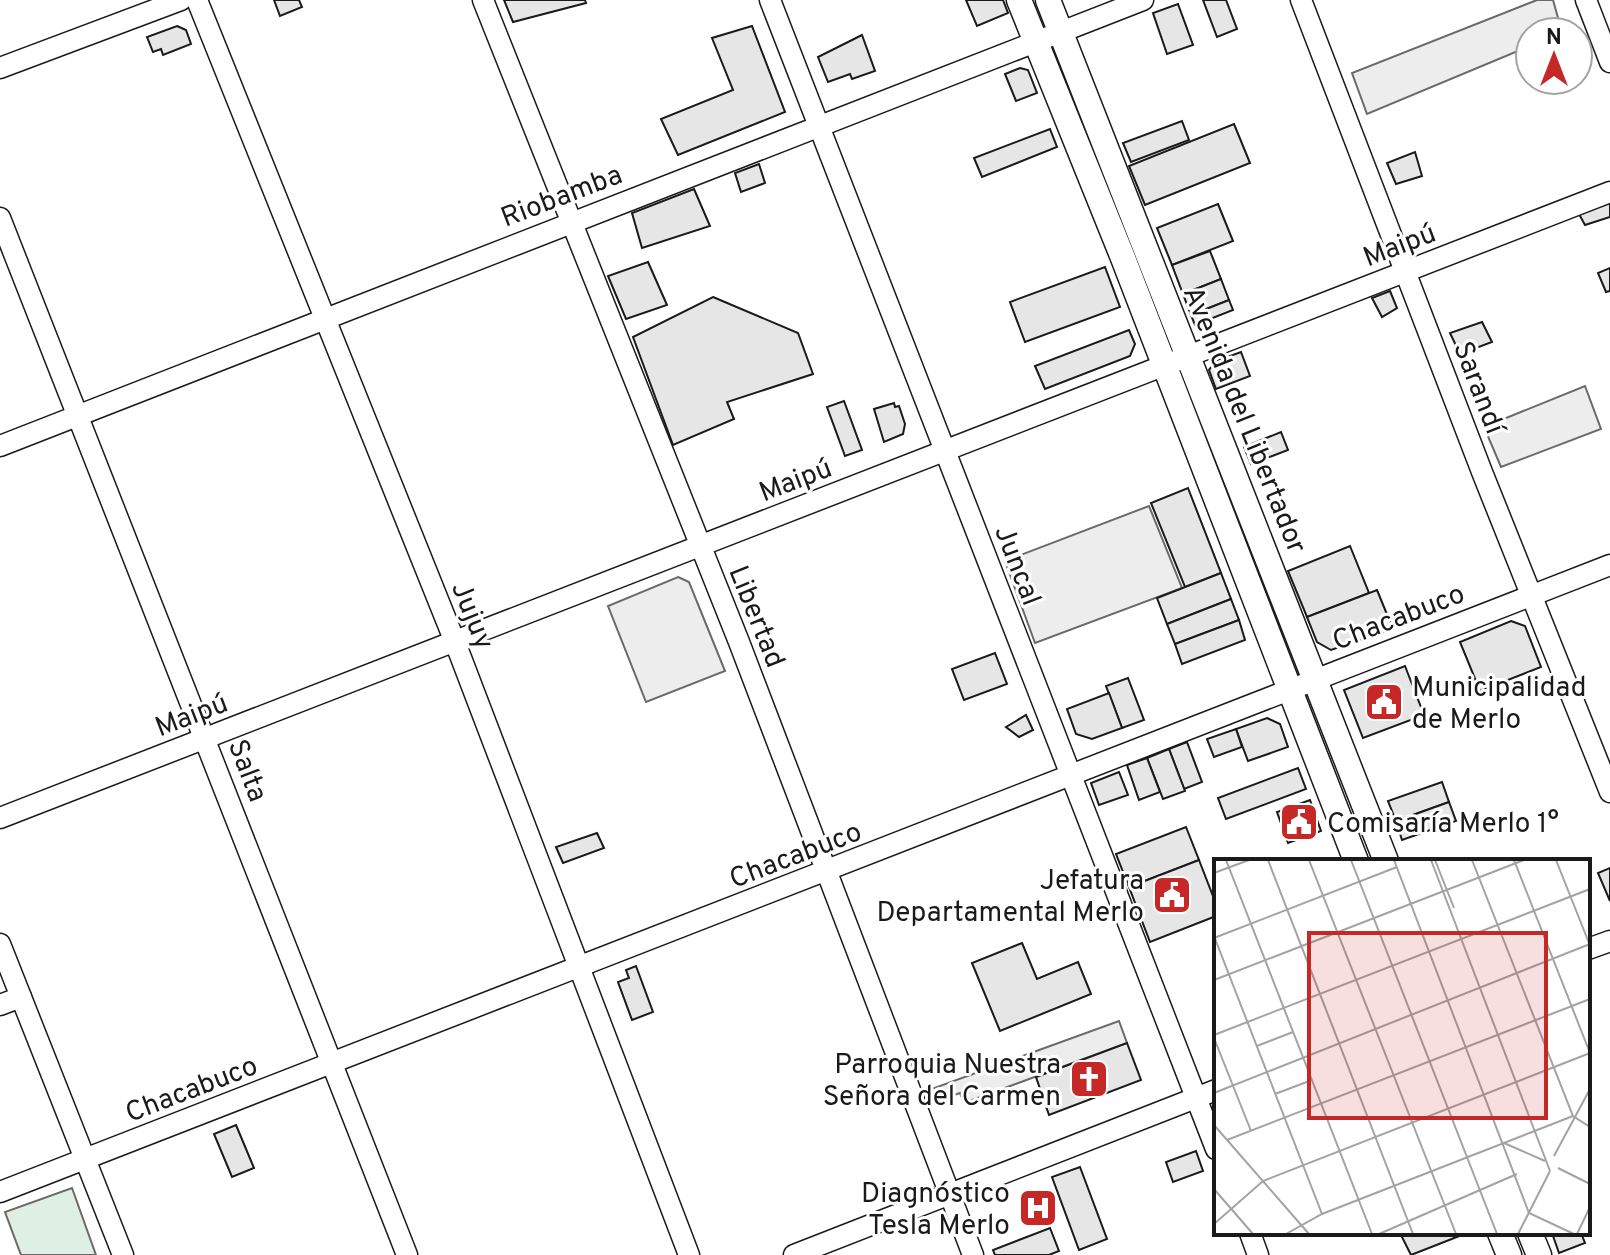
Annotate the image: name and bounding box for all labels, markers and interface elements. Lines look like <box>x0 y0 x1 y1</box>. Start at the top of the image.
north arrow <box>1514 16 1594 96</box>
text: N <box>1546 25 1562 52</box>
street label: Riobamba <box>496 158 628 237</box>
street label: Maipú <box>1359 217 1442 277</box>
street label: Avenida del Libertador <box>1173 281 1313 559</box>
street label: Sarandí <box>1443 337 1512 442</box>
street label: Maipú <box>755 452 838 512</box>
street label: Juncal <box>984 521 1048 611</box>
street label: Libertad <box>719 561 792 673</box>
street label: Jujuy <box>441 577 501 655</box>
street label: Chacabuco <box>1328 577 1470 660</box>
place label: Municipalidad de Merlo <box>1412 671 1586 739</box>
public building icon: Municipalidad de Merlo <box>1363 681 1405 723</box>
street label: Maipú <box>151 687 234 747</box>
street label: Salta <box>218 735 274 807</box>
public building icon: Comisaría Merlo 1° <box>1278 801 1320 843</box>
place label: Comisaría Merlo 1° <box>1327 807 1559 843</box>
street label: Chacabuco <box>725 815 867 898</box>
inset map <box>1214 859 1590 1235</box>
place label: Jefatura Departamental Merlo <box>876 864 1144 932</box>
public building icon: Jefatura Departamental Merlo <box>1151 874 1193 916</box>
place label: Parroquia Nuestra Señora del Carmen <box>823 1048 1061 1116</box>
street label: Chacabuco <box>121 1049 263 1132</box>
church icon: Parroquia Nuestra Señora del Carmen <box>1068 1058 1110 1100</box>
place label: Diagnóstico Tesla Merlo <box>861 1177 1010 1245</box>
hospital icon: Diagnóstico Tesla Merlo <box>1017 1187 1059 1229</box>

